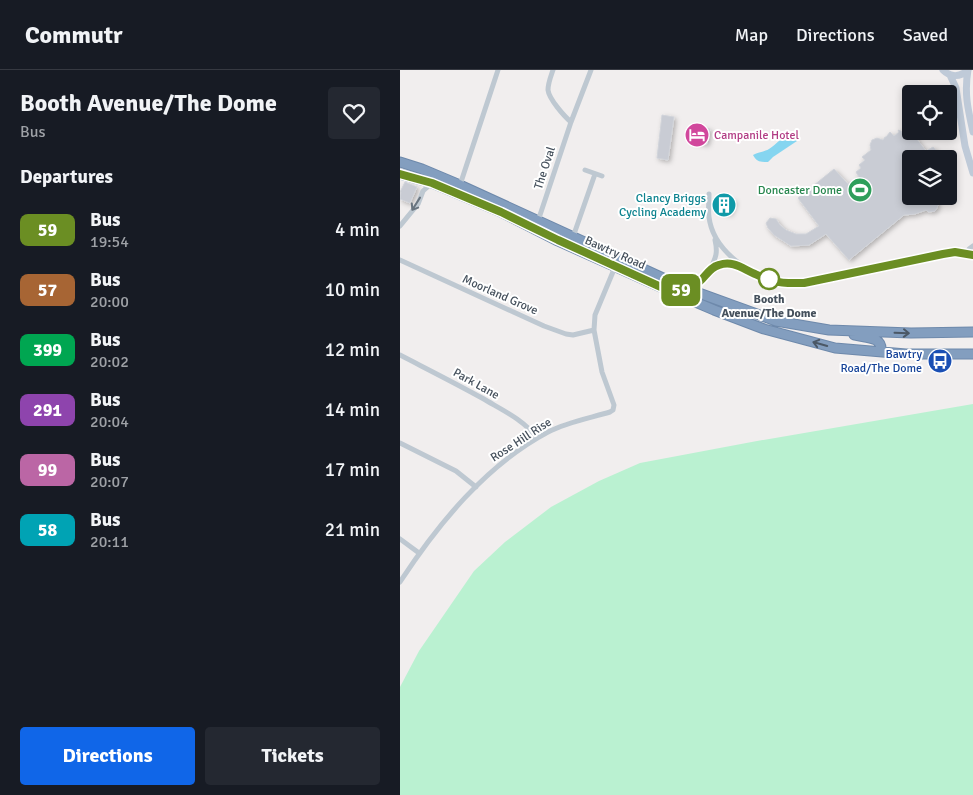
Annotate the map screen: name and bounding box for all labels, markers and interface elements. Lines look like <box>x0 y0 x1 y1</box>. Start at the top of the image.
text: Commutr <box>25 20 123 50</box>
text: Map <box>735 24 768 46</box>
text: Directions <box>796 24 875 46</box>
text: Saved <box>903 24 948 46</box>
map controls <box>902 85 957 205</box>
button: locate <box>902 85 957 140</box>
button: heart <box>328 87 380 139</box>
text: Booth Avenue/The Dome <box>20 88 277 118</box>
text: Bus <box>20 122 45 142</box>
hotel icon: Campanile Hotel <box>684 122 710 148</box>
place label: Campanile Hotel <box>714 128 799 143</box>
street label: The Oval <box>531 144 559 191</box>
button: layers <box>902 150 957 205</box>
text: Departures <box>20 165 113 189</box>
sports icon: Doncaster Dome <box>847 177 873 203</box>
place label: Doncaster Dome <box>758 183 842 198</box>
place label: Clancy Briggs Cycling Academy <box>619 191 706 220</box>
building icon: Clancy Briggs Cycling Academy <box>711 192 737 218</box>
one-way arrow <box>411 197 421 211</box>
text: Bus <box>90 208 121 232</box>
text: 4 min <box>335 218 380 242</box>
text: 59 <box>38 219 57 241</box>
text: 19:54 <box>90 232 129 252</box>
street label: Bawtry Road <box>582 233 648 273</box>
text: Bus <box>90 268 121 292</box>
marker: Booth Avenue/The Dome <box>758 268 780 290</box>
street label: Moorland Grove <box>460 272 540 318</box>
line badge: 59 <box>658 274 704 306</box>
text: 10 min <box>325 278 380 302</box>
text: 57 <box>38 279 57 301</box>
text: 59 <box>671 279 691 301</box>
text: 20:00 <box>90 292 129 312</box>
place label: Booth Avenue/The Dome <box>722 292 817 321</box>
text: Bus <box>90 328 121 352</box>
one-way arrow <box>894 328 910 338</box>
text: 12 min <box>325 338 380 362</box>
text: 399 <box>33 339 62 361</box>
one-way arrow <box>812 339 828 348</box>
place label: Bawtry Road/The Dome <box>840 347 922 376</box>
bus stop icon: Bawtry Road/The Dome <box>927 348 953 374</box>
text: 20:02 <box>90 352 129 372</box>
street label: Park Lane <box>450 365 502 403</box>
text: Bus <box>90 388 121 412</box>
text: 14 min <box>325 398 380 422</box>
text: 291 <box>33 399 62 421</box>
text: 20:04 <box>90 412 129 432</box>
street label: Rose Hill Rise <box>488 415 554 465</box>
text: Bus <box>90 448 121 472</box>
text: 17 min <box>325 458 380 482</box>
text: 99 <box>38 459 57 481</box>
text: 20:07 <box>90 472 129 492</box>
text: Bus <box>90 508 121 532</box>
text: 21 min <box>325 518 380 542</box>
text: 58 <box>38 519 57 541</box>
text: 20:11 <box>90 532 129 552</box>
button: Directions <box>20 727 195 785</box>
button: Tickets <box>205 727 380 785</box>

